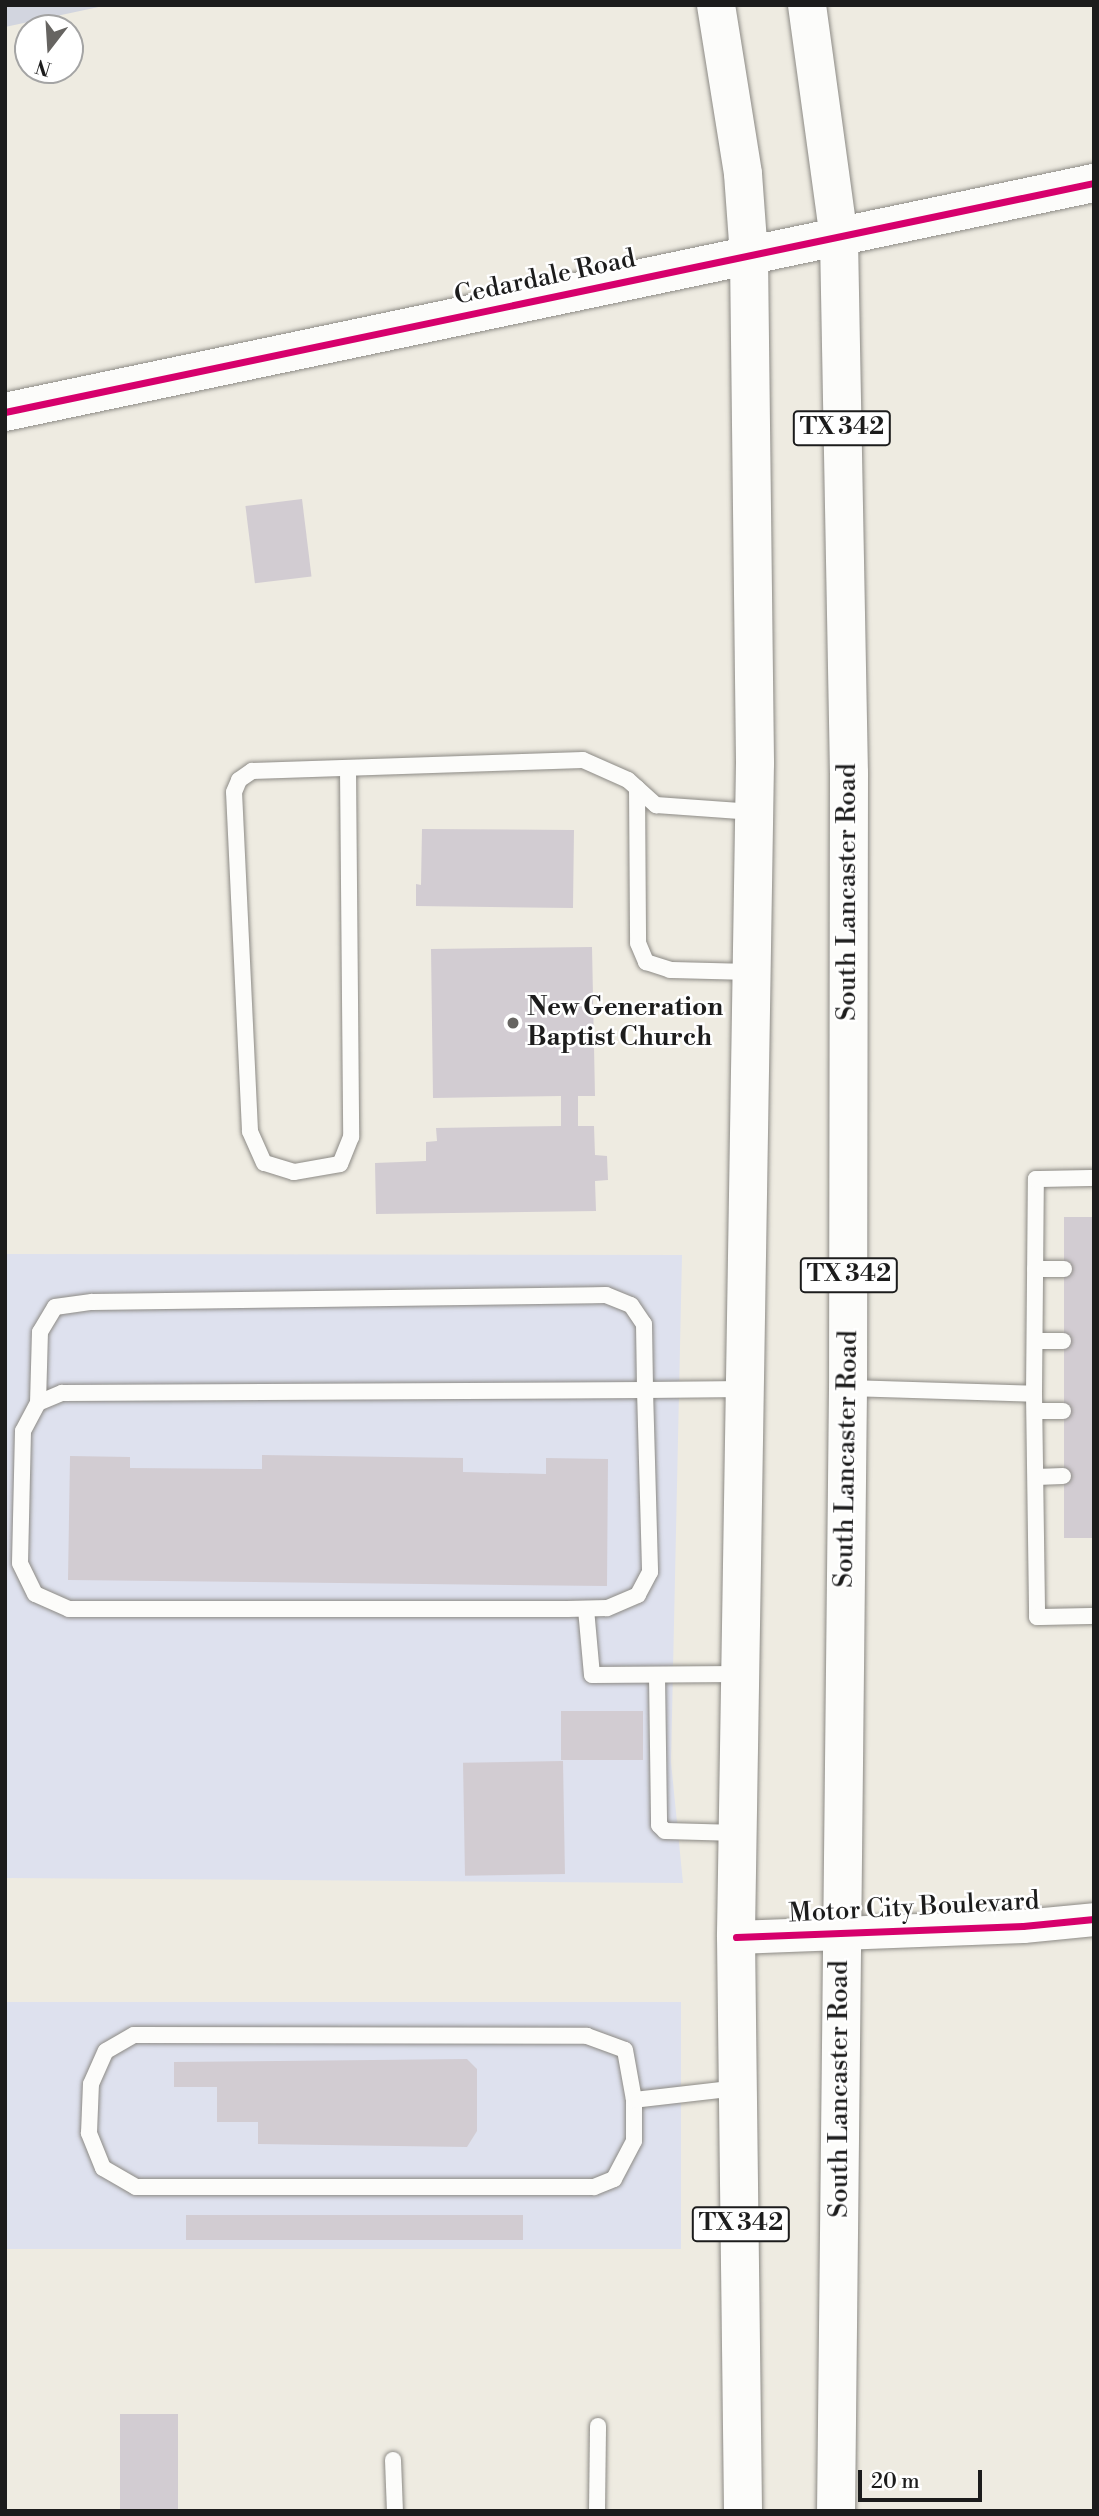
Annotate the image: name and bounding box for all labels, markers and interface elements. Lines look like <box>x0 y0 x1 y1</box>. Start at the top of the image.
north arrow <box>14 14 84 84</box>
text: N <box>33 53 54 81</box>
street label: Cedardale Road <box>452 244 638 312</box>
road number: TX 342 <box>791 408 893 448</box>
street label: South Lancaster Road <box>832 763 864 1021</box>
place label: New Generation Baptist Church <box>527 992 723 1054</box>
marker: New Generation Baptist Church <box>505 1015 521 1031</box>
road number: TX 342 <box>798 1254 900 1296</box>
street label: South Lancaster Road <box>829 1330 865 1588</box>
street label: Motor City Boulevard <box>788 1886 1040 1930</box>
street label: South Lancaster Road <box>824 1960 856 2218</box>
road number: TX 342 <box>690 2204 792 2244</box>
scale bar <box>861 2456 985 2500</box>
text: 20 m <box>871 2469 920 2495</box>

